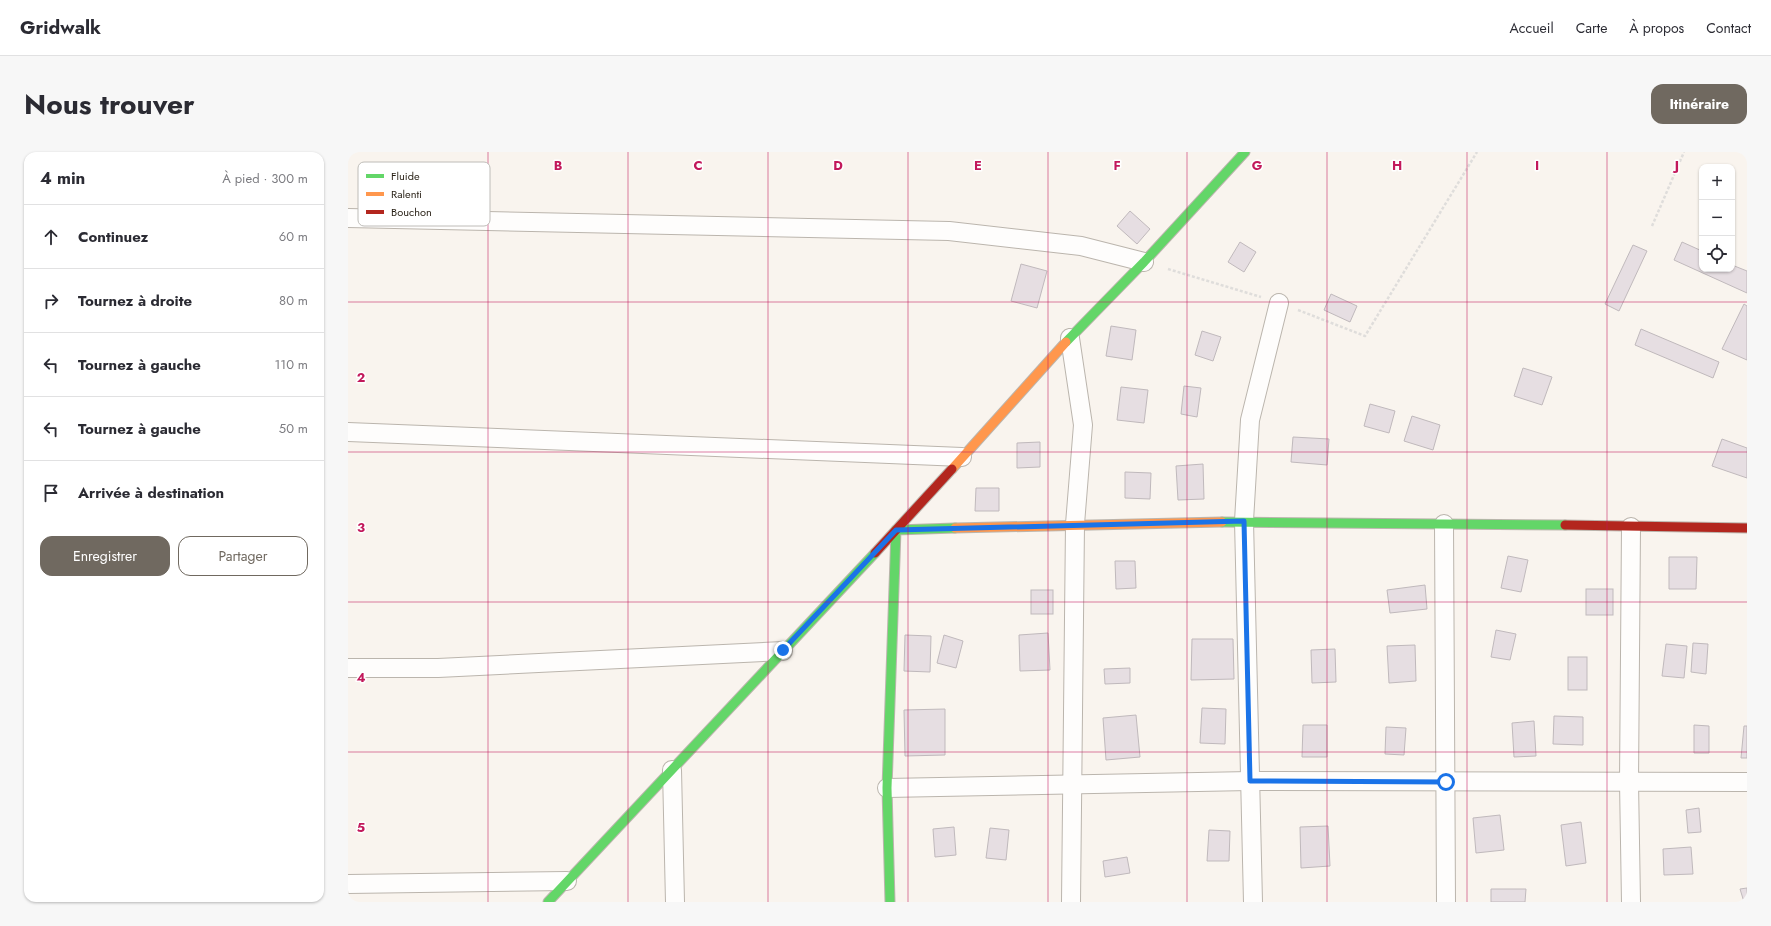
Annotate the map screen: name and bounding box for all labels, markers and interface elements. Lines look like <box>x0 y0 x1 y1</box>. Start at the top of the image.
text: Gridwalk <box>20 14 101 41</box>
text: Accueil <box>1510 18 1554 38</box>
text: Carte <box>1576 18 1607 38</box>
text: À propos <box>1629 18 1684 38</box>
text: Contact <box>1706 18 1751 38</box>
text: Nous trouver <box>24 84 195 125</box>
button: Itinéraire <box>1651 84 1747 124</box>
text: B <box>554 156 563 175</box>
text: C <box>693 156 703 175</box>
text: D <box>833 156 843 175</box>
text: E <box>974 156 982 175</box>
text: F <box>1113 156 1121 175</box>
text: G <box>1252 156 1263 175</box>
text: H <box>1392 156 1402 175</box>
text: I <box>1535 156 1539 175</box>
text: J <box>1672 156 1679 175</box>
legend <box>358 162 490 226</box>
map controls <box>1699 164 1735 272</box>
button: + <box>1699 164 1735 200</box>
text: 4 min <box>40 166 85 190</box>
text: Fluide <box>391 168 420 184</box>
text: À pied · 300 m <box>222 169 308 188</box>
text: Ralenti <box>391 186 422 202</box>
button: − <box>1699 200 1735 236</box>
text: Bouchon <box>391 204 432 220</box>
icon: ahead <box>40 226 62 248</box>
text: Continuez <box>78 226 148 248</box>
text: 60 m <box>279 227 308 246</box>
button: locate <box>1699 236 1735 272</box>
icon: right <box>40 290 62 312</box>
text: Tournez à droite <box>78 290 192 312</box>
text: 80 m <box>279 291 308 310</box>
icon: left <box>40 354 62 376</box>
text: Tournez à gauche <box>78 354 201 376</box>
text: 110 m <box>274 355 308 374</box>
text: 2 <box>357 368 365 387</box>
icon: left <box>40 418 62 440</box>
text: Tournez à gauche <box>78 418 201 440</box>
text: 50 m <box>279 419 308 438</box>
icon: arrive <box>40 482 62 504</box>
text: Arrivée à destination <box>78 482 224 504</box>
text: 3 <box>357 518 365 537</box>
button: Enregistrer <box>40 536 170 576</box>
button: Partager <box>178 536 308 576</box>
route end <box>774 641 792 659</box>
text: 4 <box>356 668 366 687</box>
route start <box>1437 773 1455 791</box>
text: 5 <box>357 818 365 837</box>

